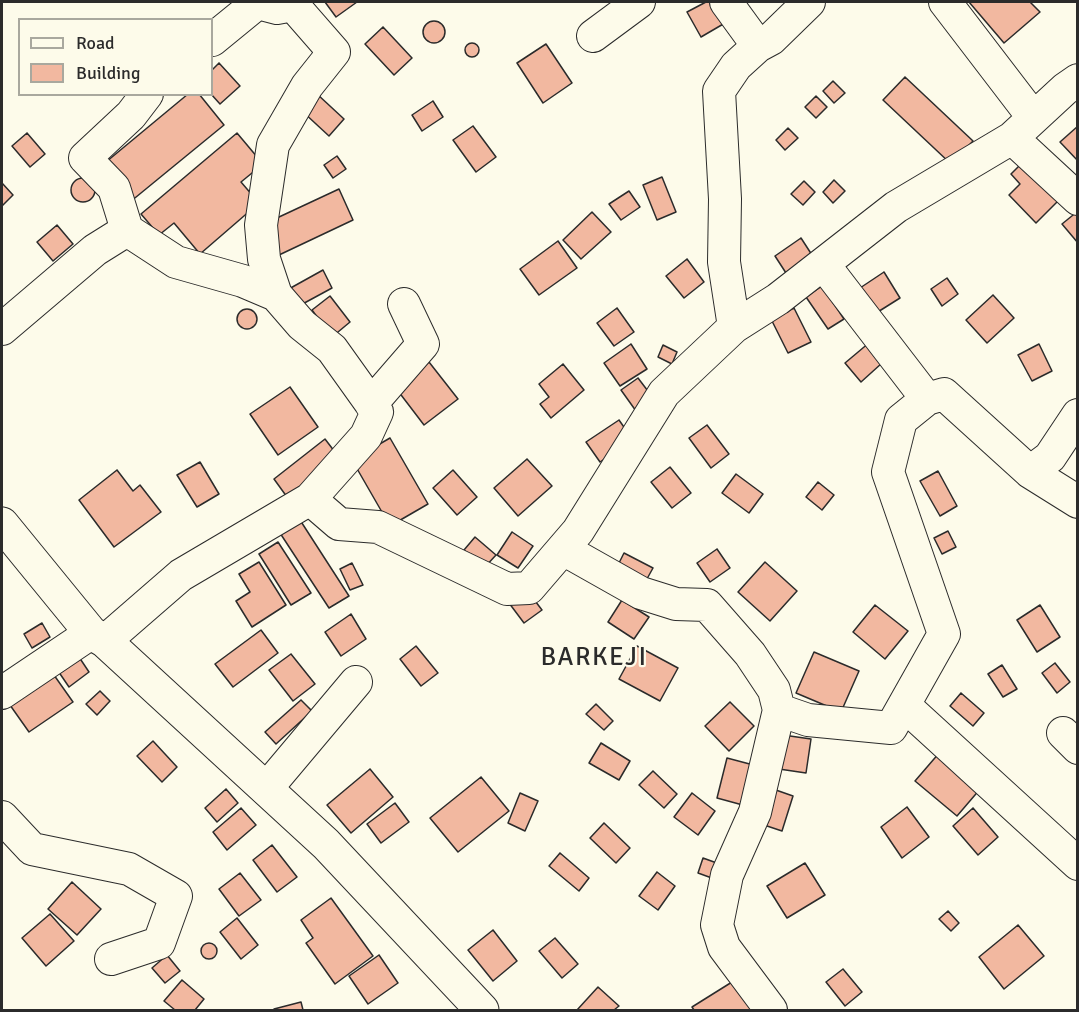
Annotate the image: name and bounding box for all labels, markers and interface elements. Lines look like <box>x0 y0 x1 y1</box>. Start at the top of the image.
legend <box>18 18 213 96</box>
text: Road <box>76 32 115 54</box>
text: Building <box>76 62 140 84</box>
district label: BARKEJI <box>540 642 648 674</box>

